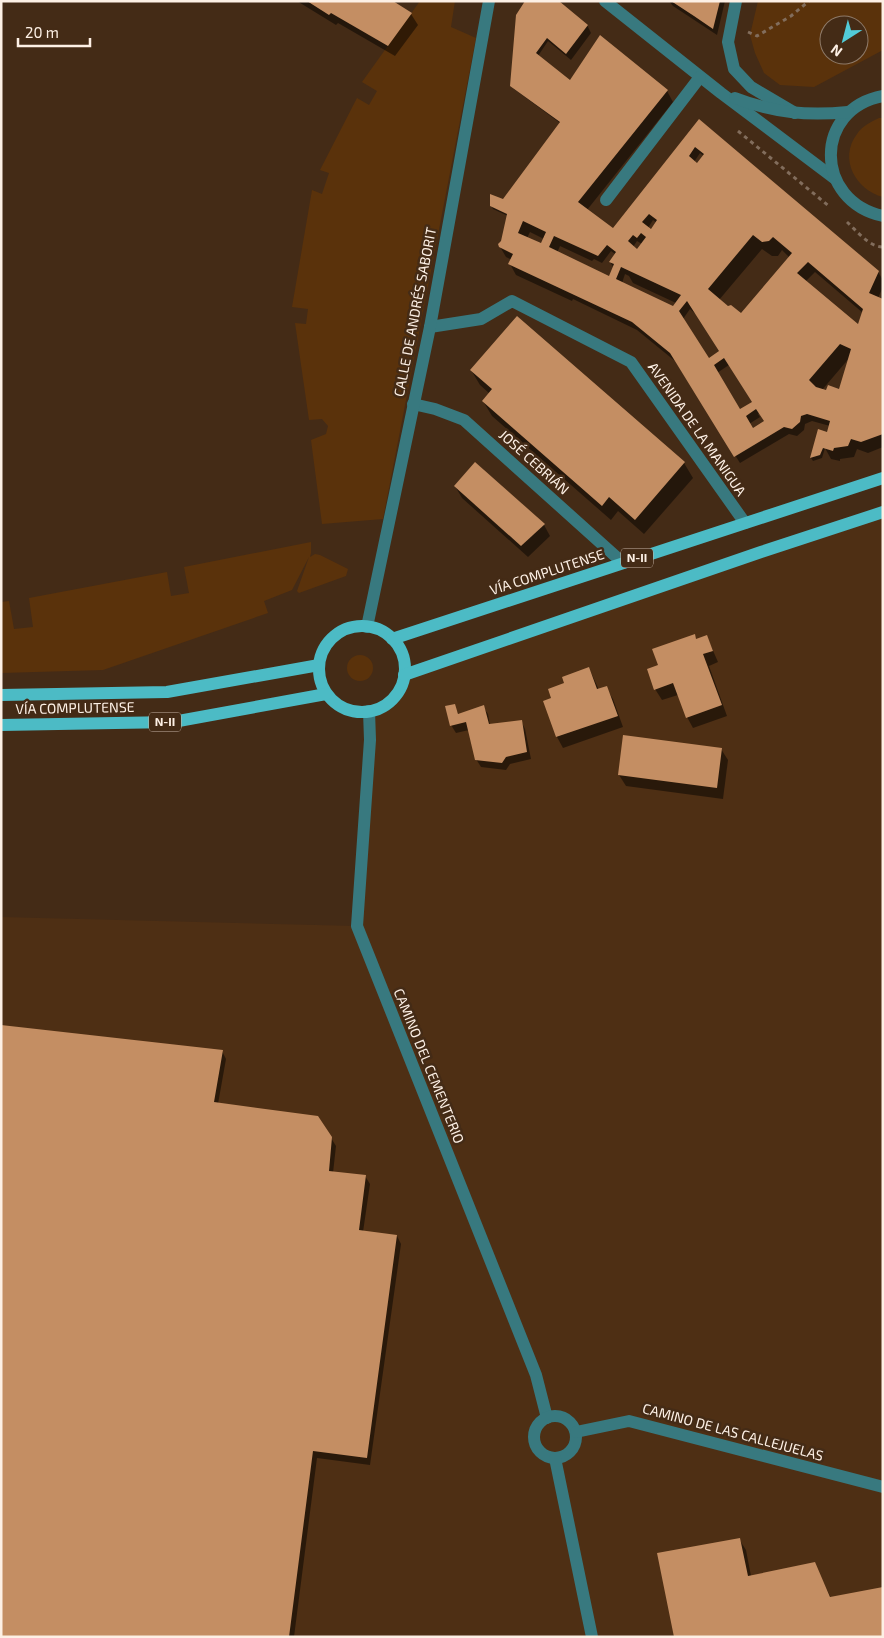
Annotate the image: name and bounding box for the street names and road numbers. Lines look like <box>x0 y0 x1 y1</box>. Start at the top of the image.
street label: CALLE DE ANDRÉS SABORIT <box>390 226 439 398</box>
street label: AVENIDA DE LA MANIGUA <box>645 359 750 499</box>
street label: JOSÉ CEBRIÁN <box>496 426 573 497</box>
street label: VÍA COMPLUTENSE <box>488 545 606 598</box>
road number: N-II <box>621 548 653 568</box>
street label: VÍA COMPLUTENSE <box>15 698 135 717</box>
road number: N-II <box>149 712 181 732</box>
street label: CAMINO DEL CEMENTERIO <box>391 986 468 1146</box>
street label: CAMINO DE LAS CALLEJUELAS <box>641 1399 826 1464</box>

